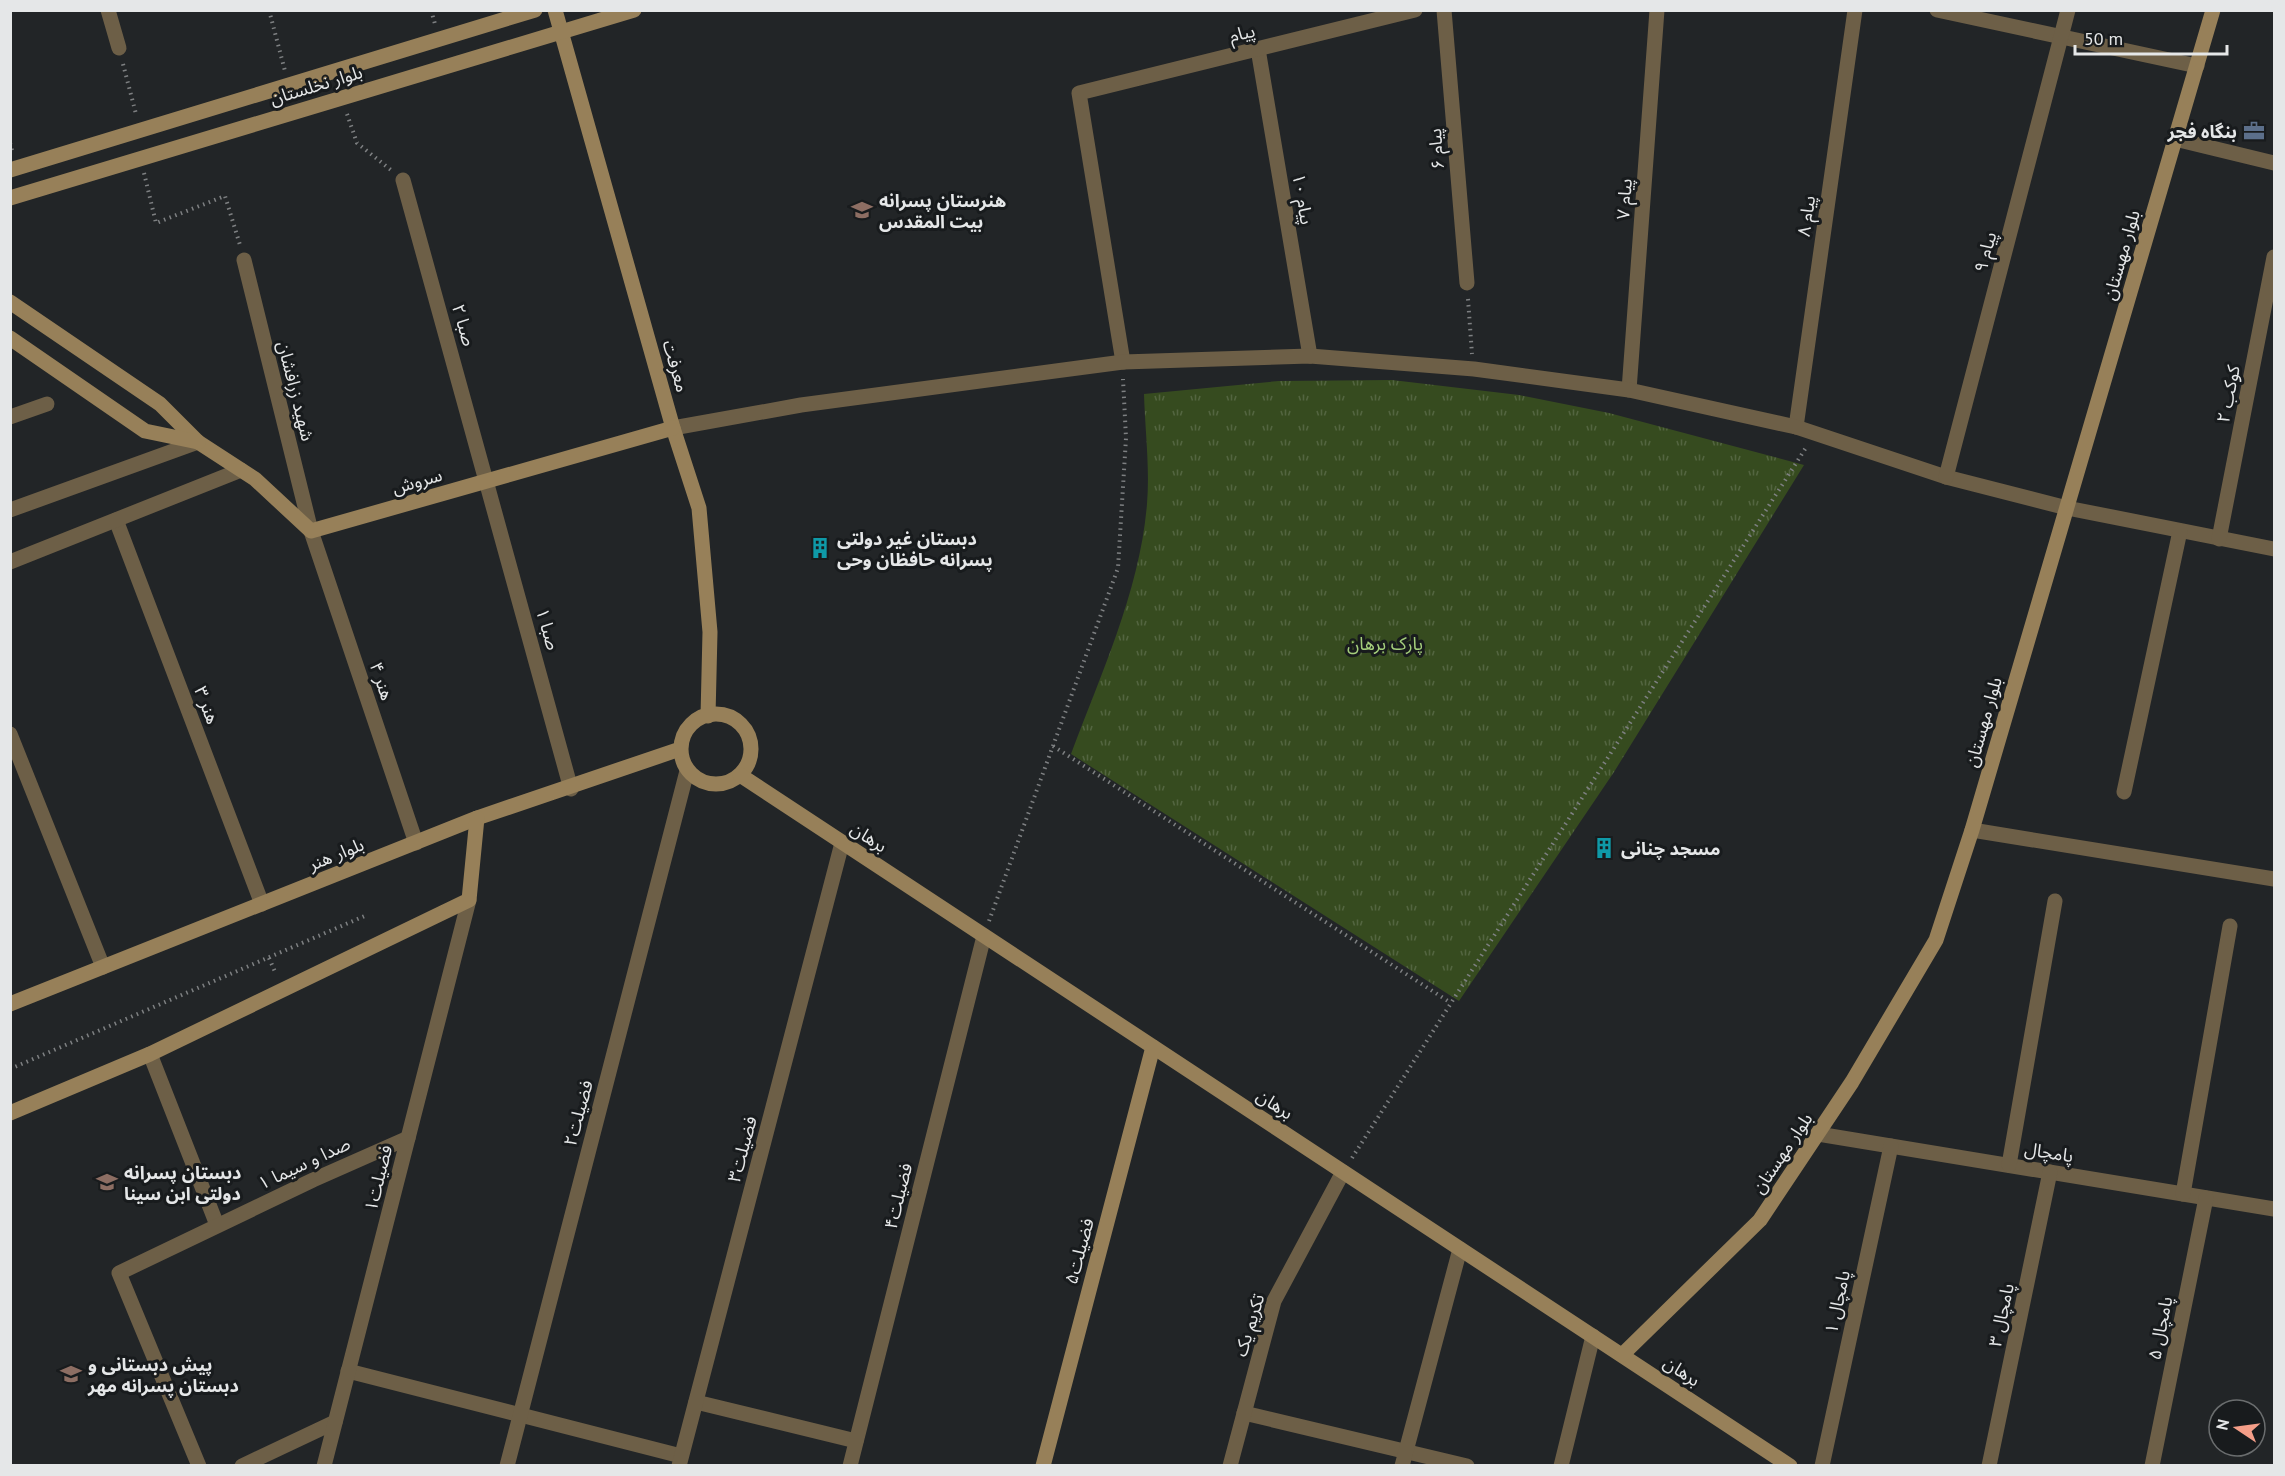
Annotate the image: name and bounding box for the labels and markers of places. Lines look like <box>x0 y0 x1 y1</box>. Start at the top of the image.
office icon: بنگاه فجر <box>2242 119 2266 143</box>
place label: بنگاه فجر <box>2167 120 2237 143</box>
place label: هنرستان پسرانه بیت المقدس <box>879 189 1006 233</box>
school or university icon: هنرستان پسرانه بیت المقدس <box>850 198 874 222</box>
place label: دبستان غیر دولتی پسرانه حافظان وحی <box>837 527 993 571</box>
building icon: دبستان غیر دولتی پسرانه حافظان وحی <box>808 536 832 560</box>
building icon: مسجد چنانی <box>1592 836 1616 860</box>
place label: مسجد چنانی <box>1621 837 1721 860</box>
place label: دبستان پسرانه دولتی ابن سینا <box>124 1161 241 1205</box>
school or university icon: دبستان پسرانه دولتی ابن سینا <box>95 1170 119 1194</box>
place label: پیش دبستانی و دبستان پسرانه مهر <box>87 1353 239 1397</box>
school or university icon: پیش دبستانی و دبستان پسرانه مهر <box>59 1362 83 1386</box>

